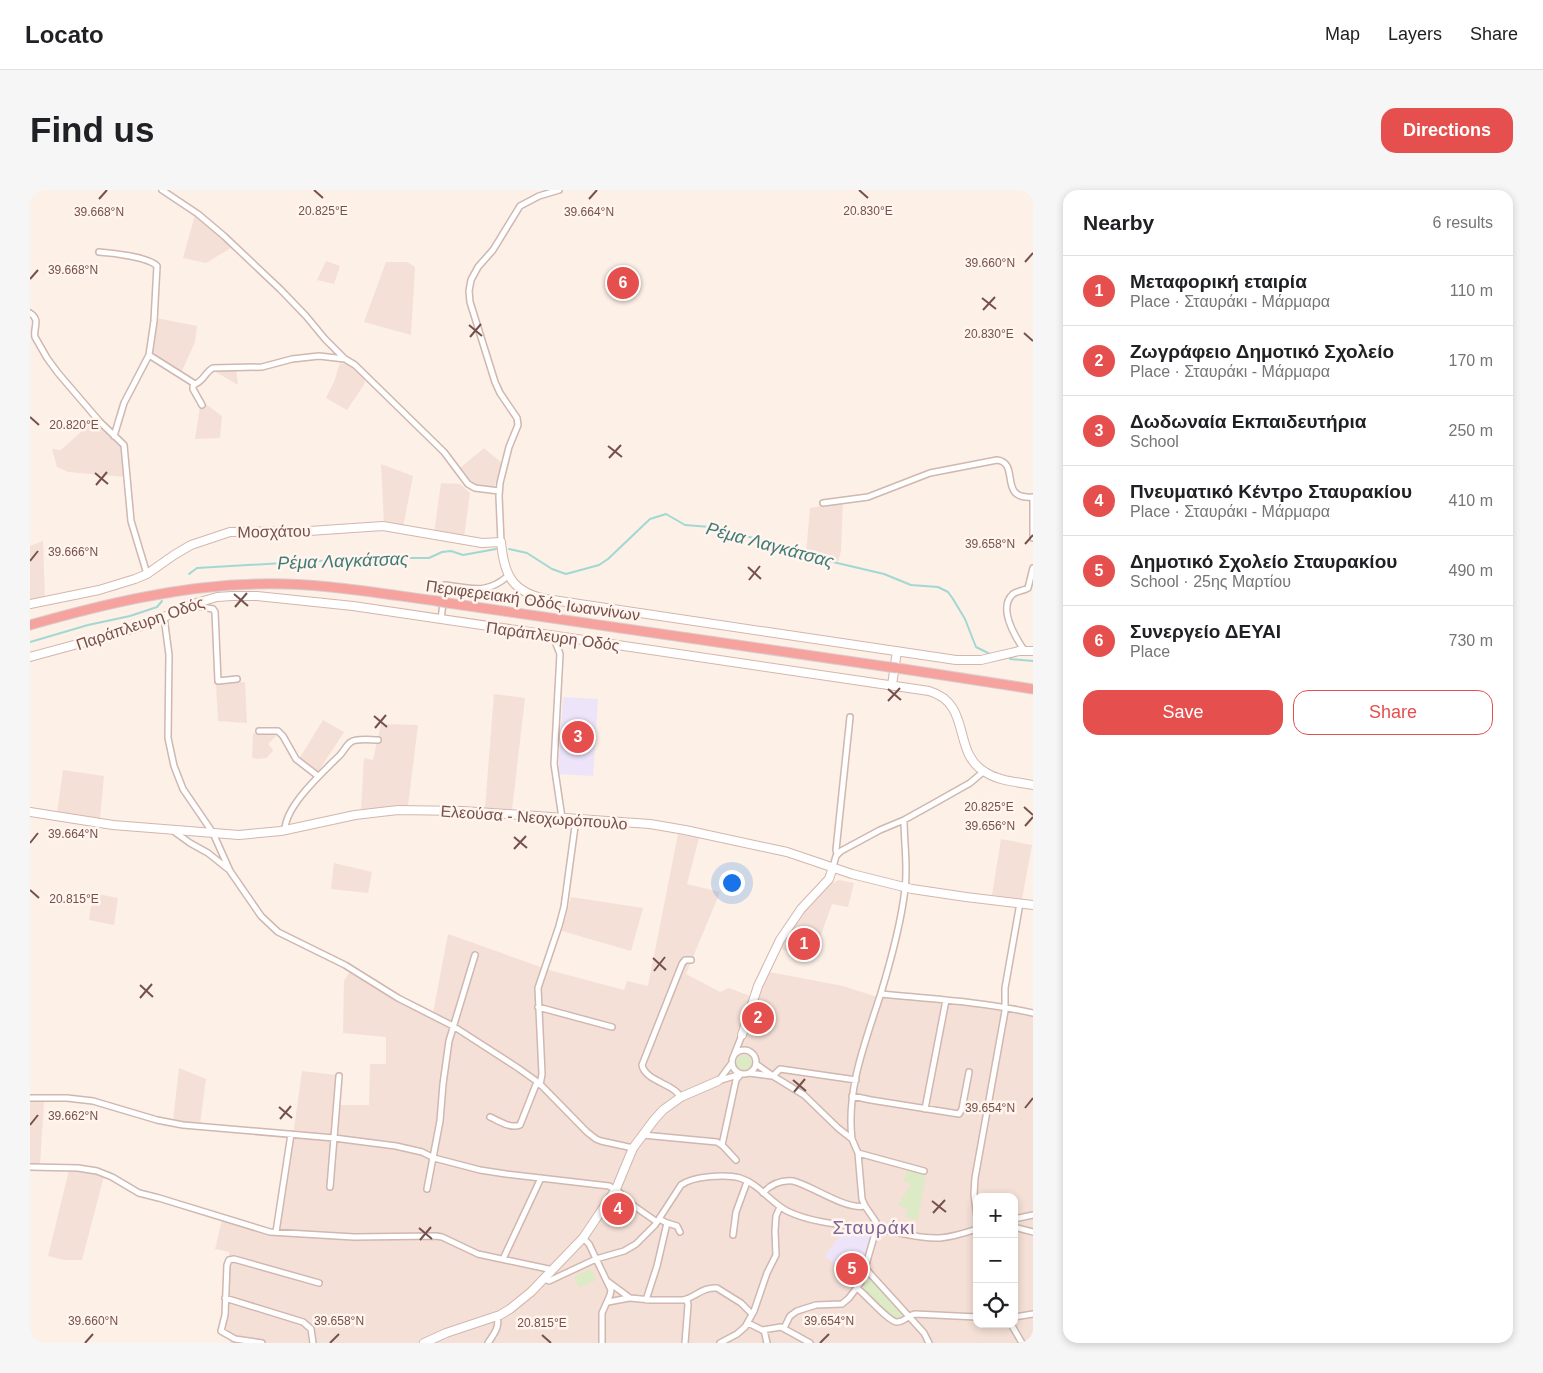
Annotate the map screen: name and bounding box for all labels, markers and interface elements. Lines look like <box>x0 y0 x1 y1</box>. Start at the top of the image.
text: Locato <box>25 21 104 48</box>
text: Map <box>1325 24 1360 44</box>
text: Layers <box>1388 24 1442 44</box>
text: Share <box>1470 24 1518 44</box>
button: Directions <box>1381 108 1513 153</box>
text: Find us <box>30 110 154 149</box>
text: 20.825°E <box>298 204 348 218</box>
text: 20.830°E <box>843 204 893 218</box>
text: 39.668°N <box>74 205 124 219</box>
text: 39.664°N <box>564 205 614 219</box>
text: Nearby <box>1083 211 1154 234</box>
text: 6 results <box>1433 214 1493 231</box>
text: 39.660°N <box>965 256 1015 270</box>
text: 39.668°N <box>48 263 98 277</box>
pin: 6 <box>607 264 639 302</box>
text: Μεταφορική εταιρία <box>1130 271 1307 292</box>
text: 1 <box>1095 282 1103 299</box>
text: 110 m <box>1450 282 1493 299</box>
text: Place · Σταυράκι - Μάρμαρα <box>1130 293 1330 310</box>
text: 20.830°E <box>964 327 1014 341</box>
text: Ζωγράφειο Δημοτικό Σχολείο <box>1130 341 1394 362</box>
text: 2 <box>1095 352 1103 369</box>
text: 170 m <box>1449 352 1493 369</box>
text: Place · Σταυράκι - Μάρμαρα <box>1130 363 1330 380</box>
text: Δωδωναία Εκπαιδευτήρια <box>1130 411 1366 432</box>
text: 20.820°E <box>49 418 99 432</box>
text: 3 <box>1095 422 1103 439</box>
text: 250 m <box>1449 422 1493 439</box>
text: School <box>1130 433 1179 450</box>
text: Πνευματικό Κέντρο Σταυρακίου <box>1130 481 1412 502</box>
text: 4 <box>1095 492 1103 509</box>
text: 410 m <box>1449 492 1493 509</box>
text: Place · Σταυράκι - Μάρμαρα <box>1130 503 1330 520</box>
water label: Ρέμα Λαγκάτσας <box>704 518 836 572</box>
street label: Μοσχάτου <box>237 522 311 541</box>
text: 39.658°N <box>965 537 1015 551</box>
text: 39.666°N <box>48 545 98 559</box>
water label: Ρέμα Λαγκάτσας <box>277 549 409 573</box>
text: Δημοτικό Σχολείο Σταυρακίου <box>1130 551 1397 572</box>
text: 5 <box>1095 562 1103 579</box>
text: 490 m <box>1449 562 1493 579</box>
text: School · 25ης Μαρτίου <box>1130 573 1291 590</box>
street label: Περιφερειακή Οδός Ιωαννίνων <box>425 577 641 624</box>
street label: Παράπλευρη Οδός <box>74 593 207 653</box>
street label: Παράπλευρη Οδός <box>485 619 621 654</box>
text: Συνεργείο ΔΕΥΑΙ <box>1130 621 1281 642</box>
text: 6 <box>1095 632 1103 649</box>
text: 730 m <box>1449 632 1493 649</box>
text: Place <box>1130 643 1170 660</box>
button: Save <box>1083 690 1283 735</box>
button: Share <box>1293 690 1493 735</box>
pin: 3 <box>562 718 594 756</box>
text: 20.825°E <box>964 800 1014 814</box>
street label: Ελεούσα - Νεοχωρόπουλο <box>440 802 628 833</box>
text: 39.656°N <box>965 819 1015 833</box>
text: 39.664°N <box>48 827 98 841</box>
your location <box>719 870 745 896</box>
text: 20.815°E <box>49 892 99 906</box>
pin: 1 <box>788 925 820 963</box>
pin: 2 <box>742 999 774 1037</box>
text: 39.654°N <box>965 1101 1015 1115</box>
text: 39.662°N <box>48 1109 98 1123</box>
pin: 4 <box>602 1190 634 1228</box>
map controls <box>973 1193 1018 1328</box>
button: + <box>973 1193 1018 1238</box>
district label: Σταυράκι <box>833 1217 915 1238</box>
button: − <box>973 1238 1018 1283</box>
pin: 5 <box>836 1250 868 1288</box>
button: locate <box>973 1283 1018 1328</box>
text: 39.660°N <box>68 1314 118 1328</box>
text: 39.658°N <box>314 1314 364 1328</box>
text: 39.654°N <box>804 1314 854 1328</box>
text: 20.815°E <box>517 1316 567 1330</box>

